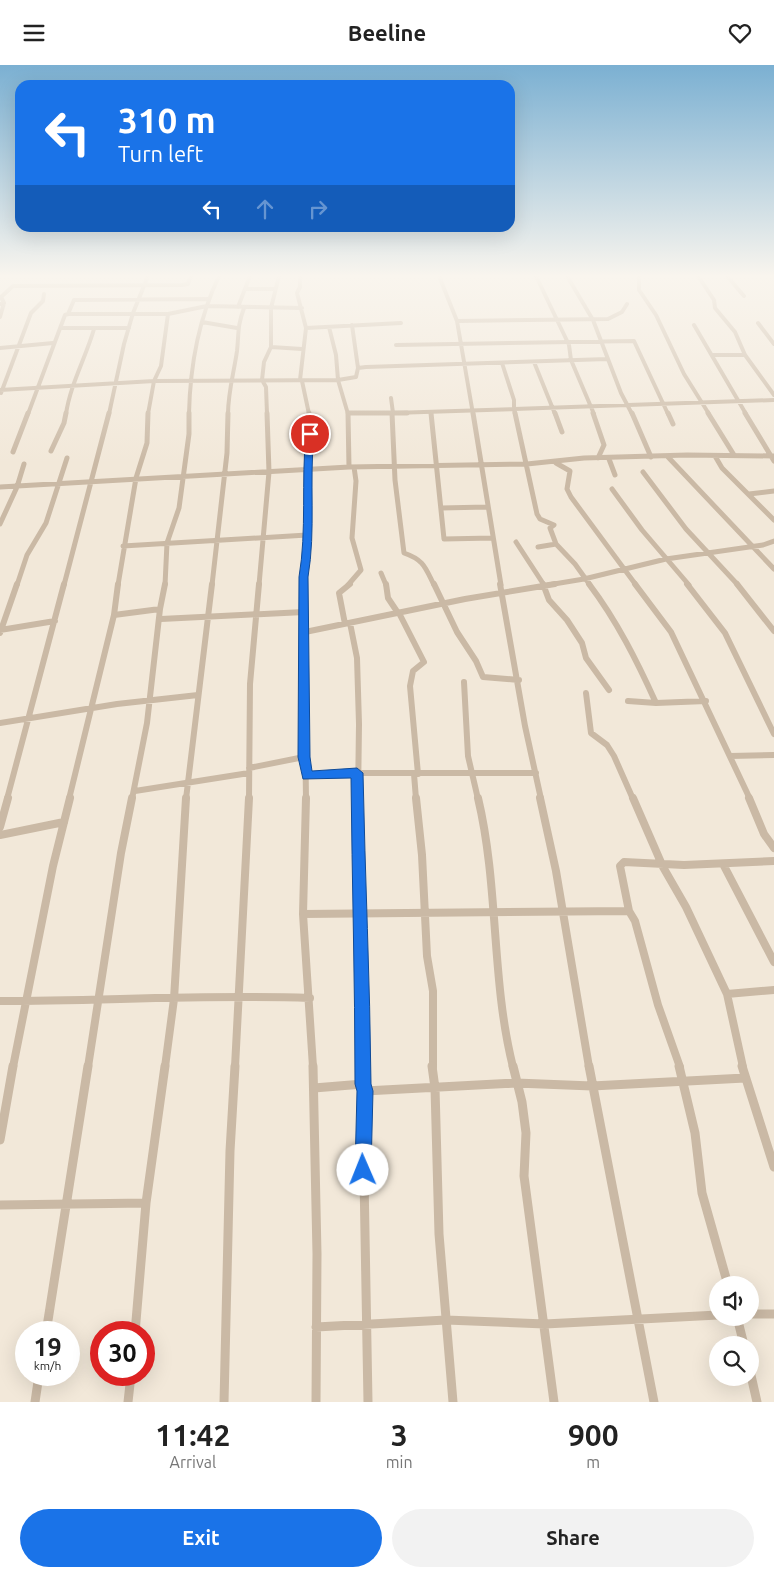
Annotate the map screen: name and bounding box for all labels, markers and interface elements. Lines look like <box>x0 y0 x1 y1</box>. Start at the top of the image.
icon: menu <box>20 19 48 47</box>
icon: heart <box>726 19 754 47</box>
text: Beeline <box>348 20 426 45</box>
icon: left <box>35 100 100 165</box>
text: 310 m <box>118 100 216 140</box>
text: Turn left <box>118 141 203 166</box>
icon: left <box>198 195 226 223</box>
icon: ahead <box>251 195 279 223</box>
icon: right <box>304 195 332 223</box>
pin <box>289 413 331 455</box>
icon: arrive <box>296 420 324 448</box>
position arrow <box>336 1143 388 1195</box>
map controls <box>709 1276 759 1386</box>
button: sound <box>709 1276 759 1326</box>
speed limit sign: 30 <box>90 1321 155 1386</box>
text: 19 <box>33 1333 62 1361</box>
button: search <box>709 1336 759 1386</box>
text: km/h <box>34 1359 61 1372</box>
text: 11:42 <box>155 1418 230 1452</box>
text: 3 <box>391 1418 408 1452</box>
text: 900 <box>568 1418 619 1452</box>
text: Arrival <box>170 1453 216 1471</box>
text: min <box>386 1453 413 1471</box>
text: m <box>586 1453 600 1471</box>
button: Exit <box>20 1509 382 1567</box>
button: Share <box>392 1509 754 1567</box>

